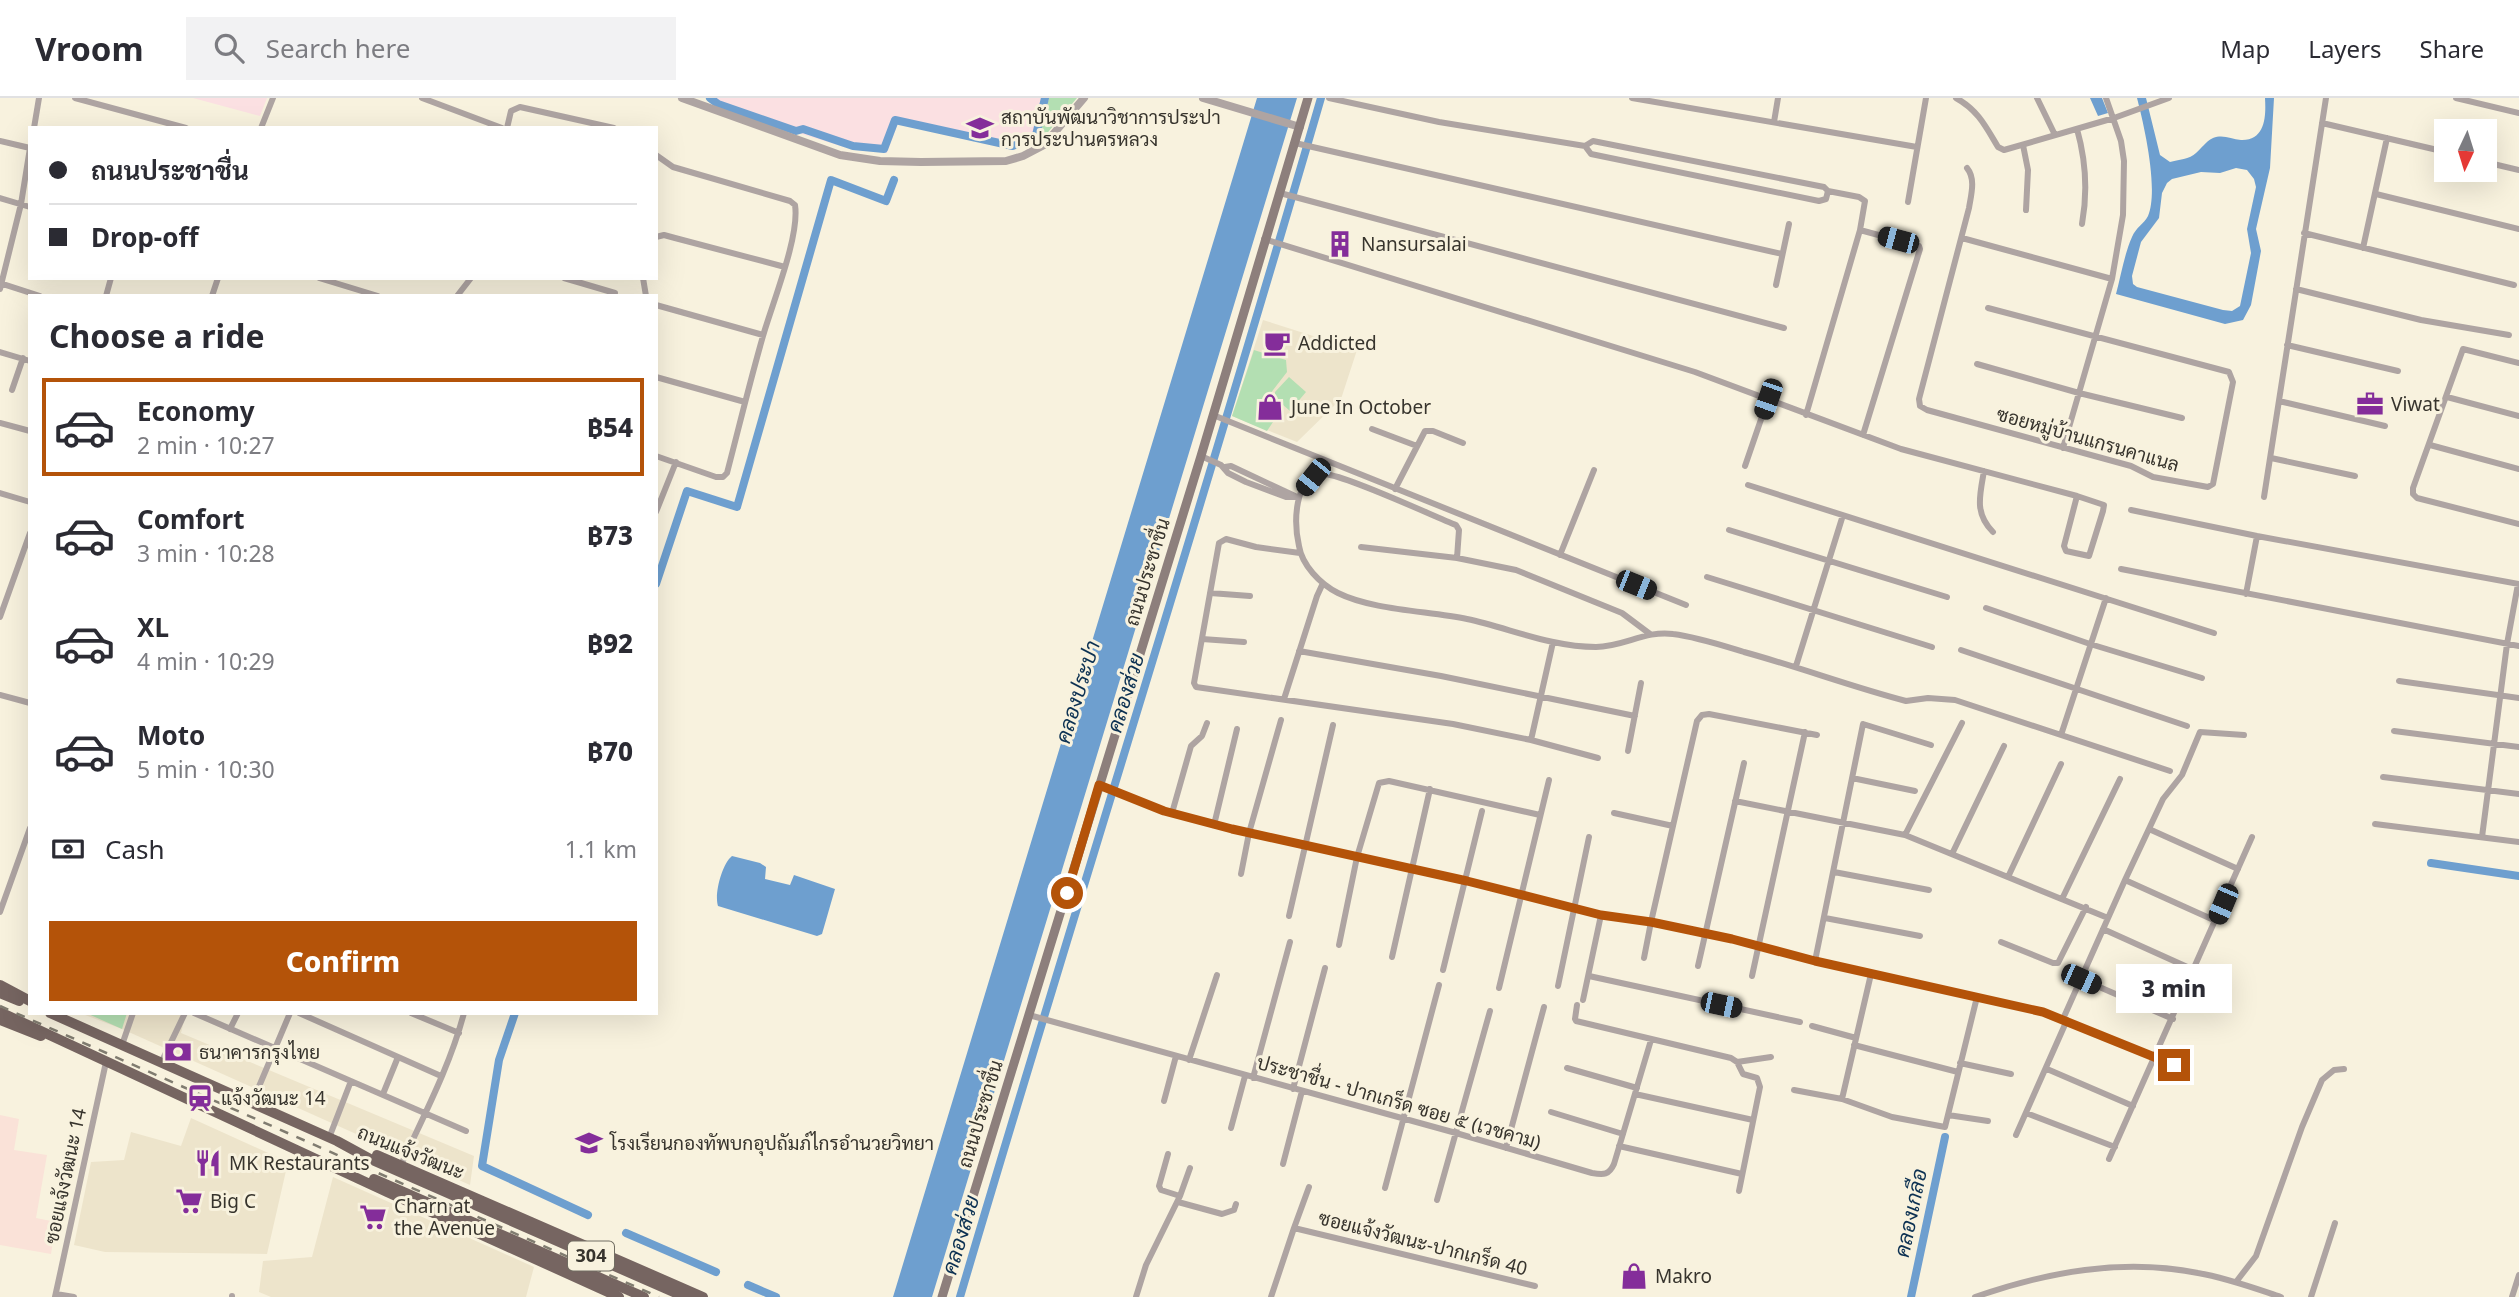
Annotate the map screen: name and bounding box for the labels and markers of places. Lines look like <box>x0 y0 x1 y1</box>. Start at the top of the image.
place label: สถาบันพัฒนาวิชาการประปา การประปานครหลวง <box>1001 104 1221 152</box>
school or university icon: สถาบันพัฒนาวิชาการประปา การประปานครหลวง <box>965 113 995 143</box>
building icon: Nansursalai <box>1325 229 1355 259</box>
place label: Nansursalai <box>1361 231 1467 257</box>
cafe icon: Addicted <box>1262 328 1292 358</box>
place label: Addicted <box>1298 330 1377 356</box>
office icon: Viwat <box>2355 389 2385 419</box>
place label: Viwat <box>2391 391 2440 417</box>
shop icon: June In October <box>1255 392 1285 422</box>
place label: June In October <box>1289 394 1431 420</box>
bank icon: ธนาคารกรุงไทย <box>163 1037 193 1067</box>
place label: ธนาคารกรุงไทย <box>199 1039 320 1065</box>
station icon: แจ้งวัฒนะ 14 <box>185 1083 215 1113</box>
place label: แจ้งวัฒนะ 14 <box>221 1085 326 1111</box>
school or university icon: โรงเรียนกองทัพบกอุปถัมภ์ไกรอำนวยวิทยา <box>574 1128 604 1158</box>
place label: โรงเรียนกองทัพบกอุปถัมภ์ไกรอำนวยวิทยา <box>609 1130 934 1156</box>
restaurant icon: MK Restaurants <box>193 1148 223 1178</box>
place label: MK Restaurants <box>229 1150 370 1176</box>
supermarket icon: Big C <box>174 1186 204 1216</box>
place label: Big C <box>210 1188 256 1214</box>
place label: Charn at the Avenue <box>394 1193 495 1241</box>
supermarket icon: Charn at the Avenue <box>358 1202 388 1232</box>
shop icon: Makro <box>1619 1261 1649 1291</box>
place label: Makro <box>1655 1263 1712 1289</box>

